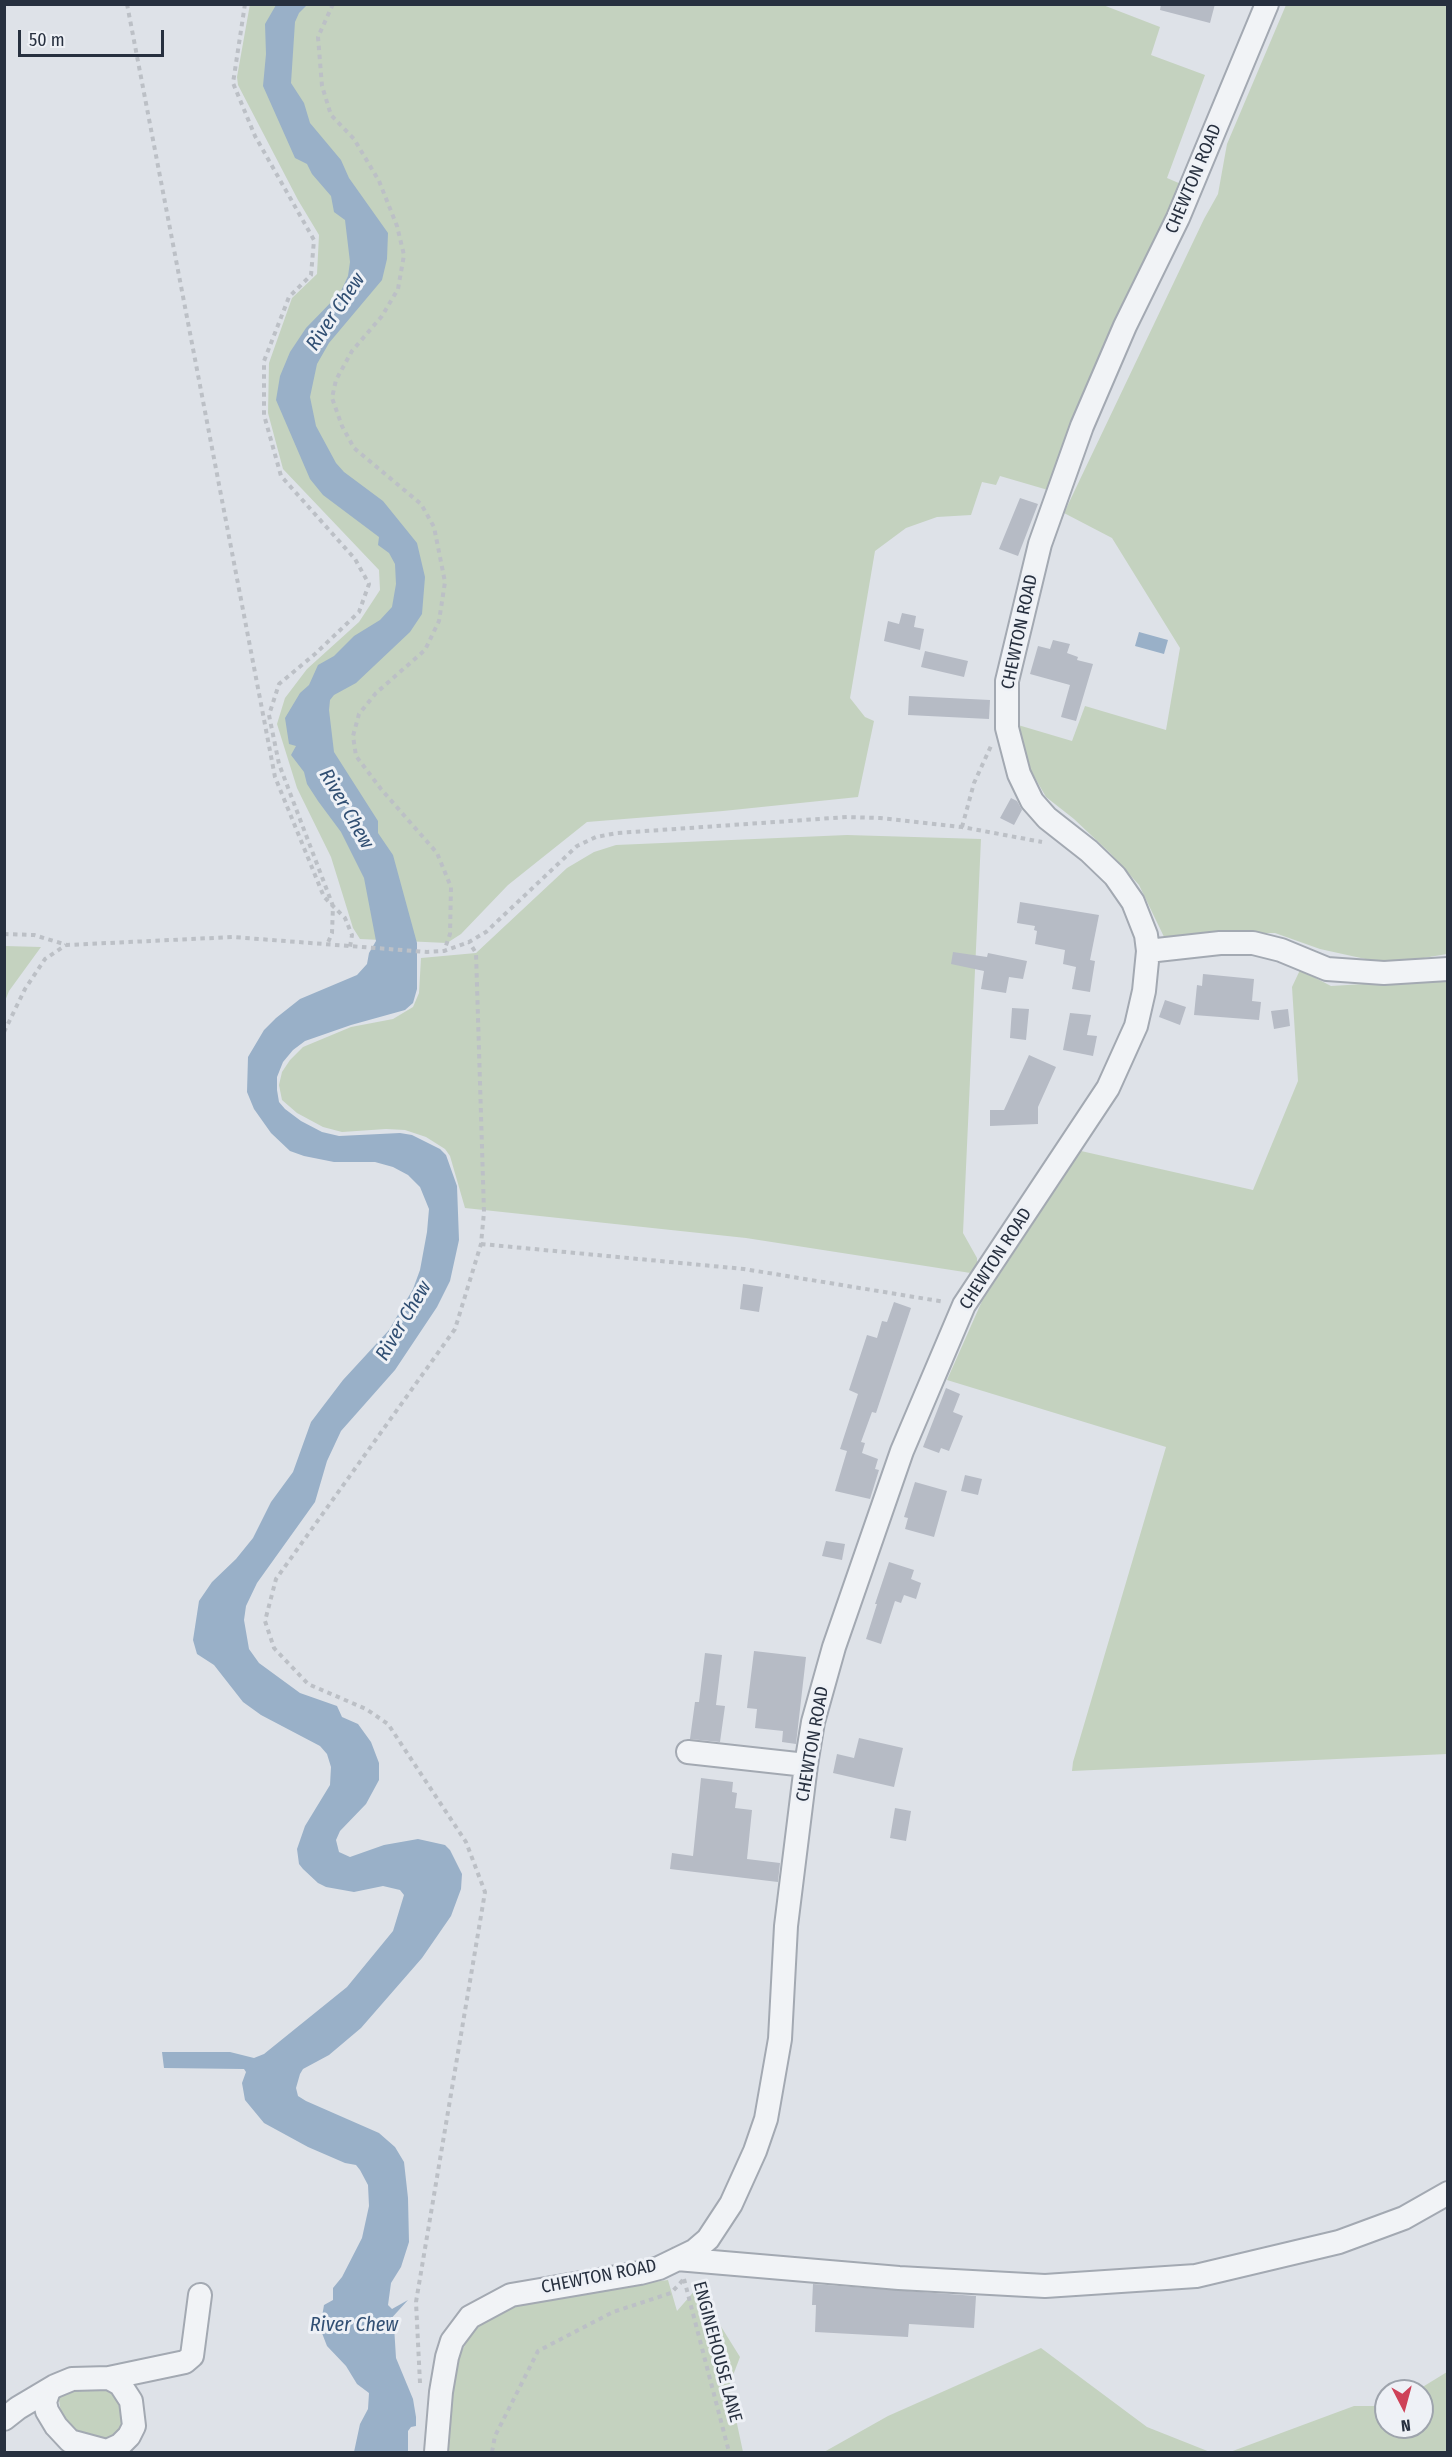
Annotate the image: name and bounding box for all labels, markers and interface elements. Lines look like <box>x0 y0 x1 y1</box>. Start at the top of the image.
scale bar <box>21 18 166 56</box>
text: 50 m <box>29 29 65 51</box>
street label: CHEWTON ROAD <box>1161 121 1227 237</box>
water label: River Chew <box>301 269 371 355</box>
street label: CHEWTON ROAD <box>997 573 1043 691</box>
water label: River Chew <box>313 765 379 853</box>
street label: CHEWTON ROAD <box>955 1204 1037 1314</box>
water label: River Chew <box>371 1277 437 1365</box>
street label: CHEWTON ROAD <box>792 1685 834 1803</box>
street label: CHEWTON ROAD <box>540 2255 658 2299</box>
street label: ENGINEHOUSE LANE <box>688 2279 746 2425</box>
water label: River Chew <box>310 2313 398 2337</box>
north arrow <box>1374 2379 1434 2439</box>
text: N <box>1400 2415 1411 2435</box>

